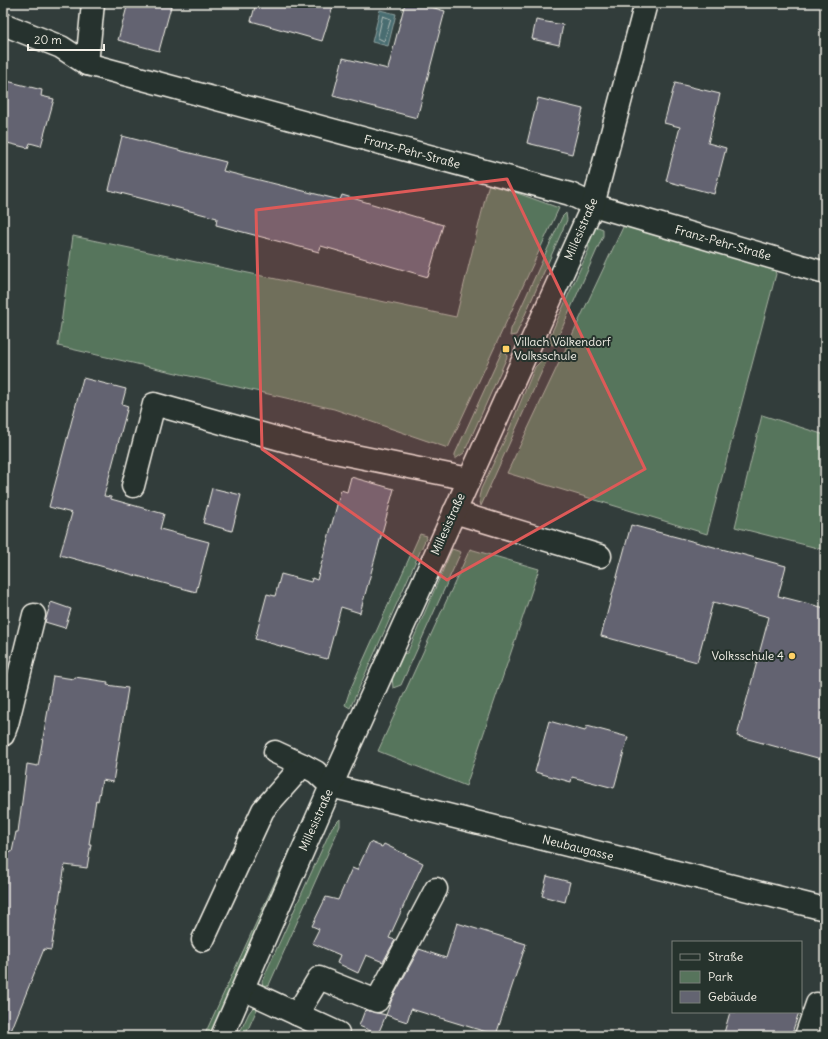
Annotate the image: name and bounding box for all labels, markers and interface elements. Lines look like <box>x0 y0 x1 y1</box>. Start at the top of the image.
scale bar <box>28 26 104 52</box>
text: 20 m <box>34 32 62 47</box>
street label: Franz-Pehr-Straße <box>362 131 462 172</box>
street label: Millesistraße <box>561 195 600 262</box>
street label: Franz-Pehr-Straße <box>673 222 773 263</box>
place label: Villach Völkendorf Volksschule <box>514 334 612 363</box>
marker: Villach Völkendorf Volksschule <box>501 344 511 354</box>
street label: Millesistraße <box>427 490 468 557</box>
place label: Volksschule 4 <box>712 648 784 663</box>
marker: Volksschule 4 <box>787 651 797 661</box>
street label: Millesistraße <box>295 786 336 853</box>
street label: Neubaugasse <box>541 831 615 864</box>
legend <box>672 941 802 1013</box>
text: Straße <box>708 949 743 964</box>
text: Park <box>708 969 733 984</box>
text: Gebäude <box>708 989 757 1004</box>

